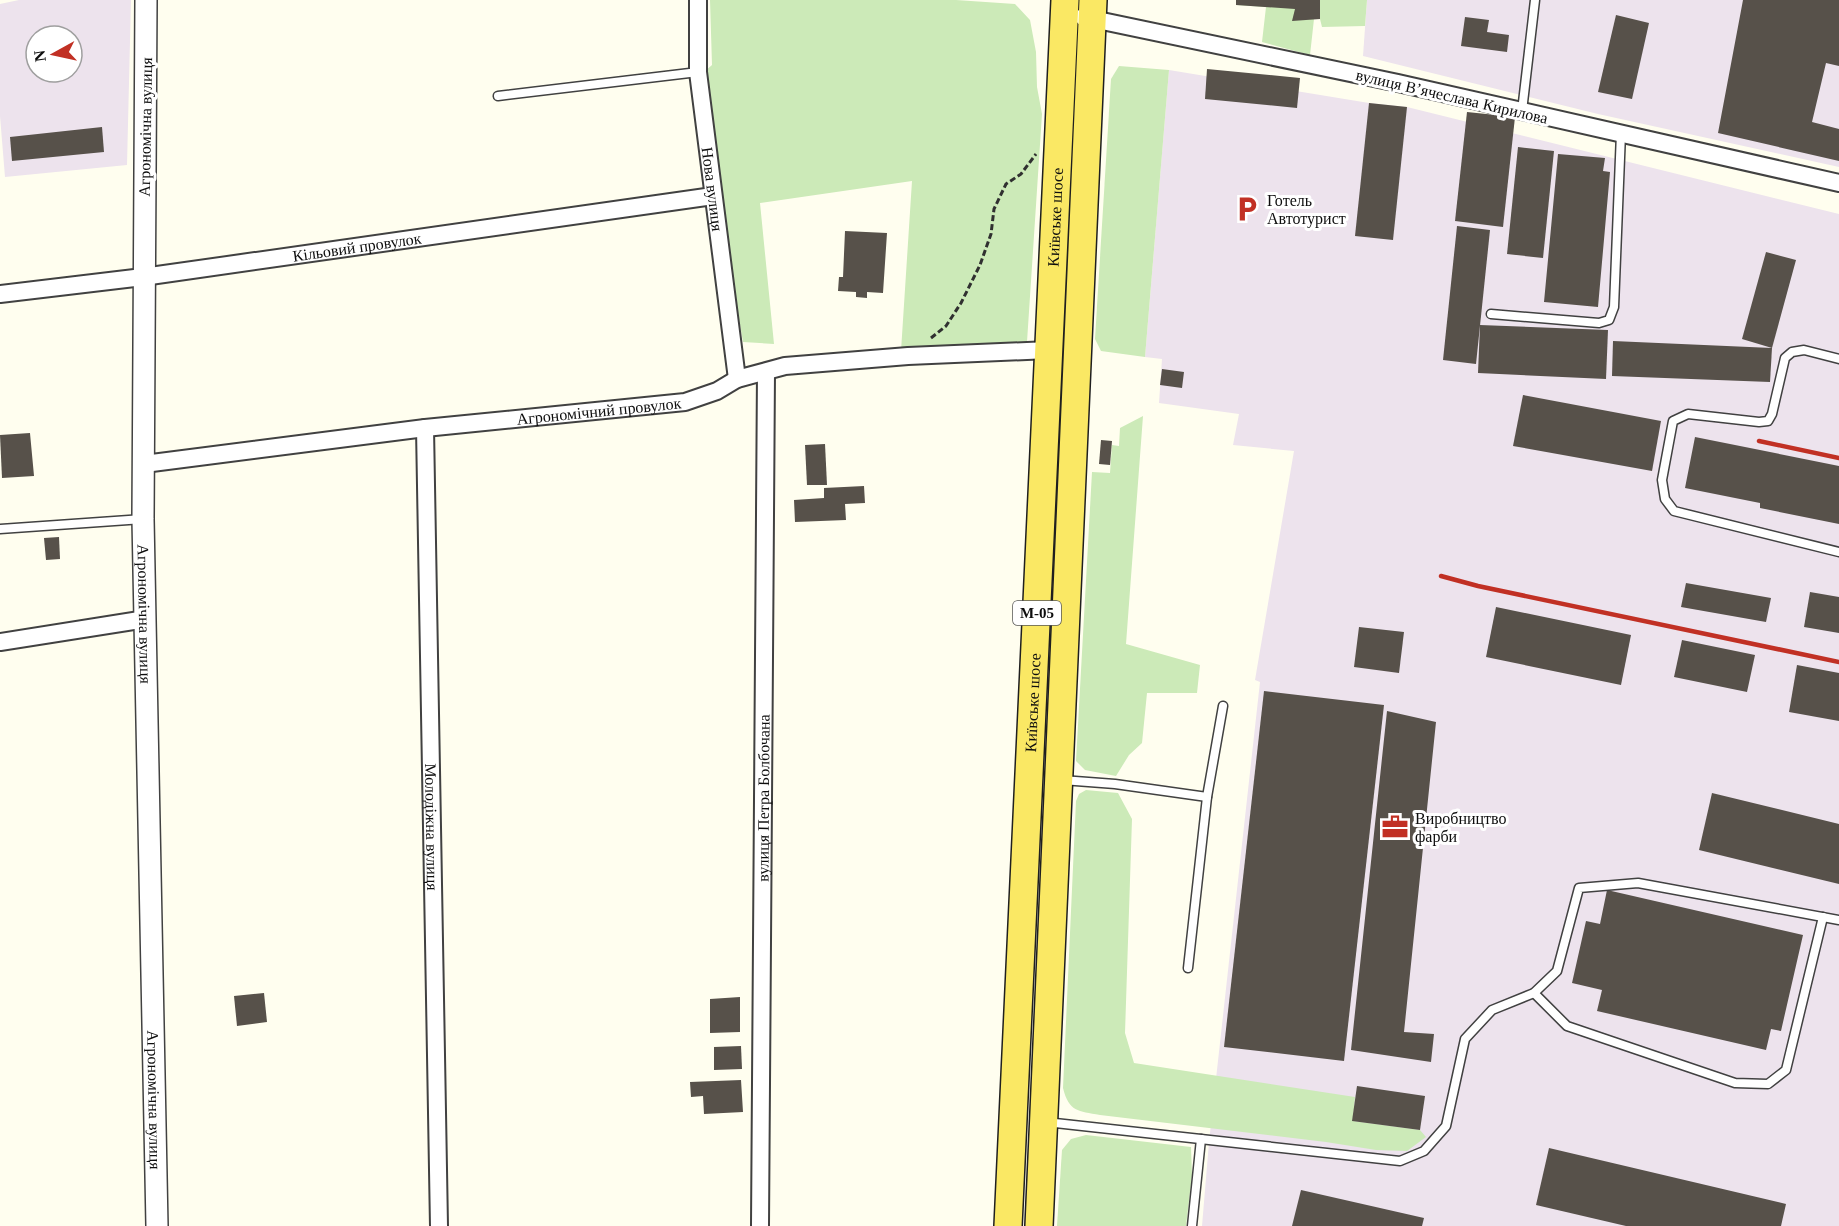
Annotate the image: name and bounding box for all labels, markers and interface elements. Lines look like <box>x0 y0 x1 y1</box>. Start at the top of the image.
north arrow <box>24 24 84 84</box>
text: N <box>30 49 49 63</box>
street label: Агрономічна вулиця <box>136 57 156 197</box>
street label: вулиця Вʼячеслава Кирилова <box>1354 66 1550 128</box>
street label: Нова вулиця <box>699 146 726 233</box>
street label: Київське шосе <box>1045 167 1066 267</box>
place label: Готель Автотурист <box>1267 192 1346 228</box>
parking icon: Готель Автотурист <box>1232 194 1262 224</box>
street label: Кільовий провулок <box>291 230 423 265</box>
street label: Агрономічний провулок <box>516 394 682 428</box>
street label: Агрономічна вулиця <box>134 544 154 685</box>
road number: М-05 <box>1013 601 1061 625</box>
street label: Київське шосе <box>1022 653 1044 753</box>
street label: вулиця Петра Болбочана <box>754 714 773 882</box>
street label: Молодіжна вулиця <box>422 763 441 891</box>
place label: Виробництво фарби <box>1415 810 1507 846</box>
office icon: Виробництво фарби <box>1380 812 1410 842</box>
street label: Агрономічна вулиця <box>143 1030 164 1170</box>

